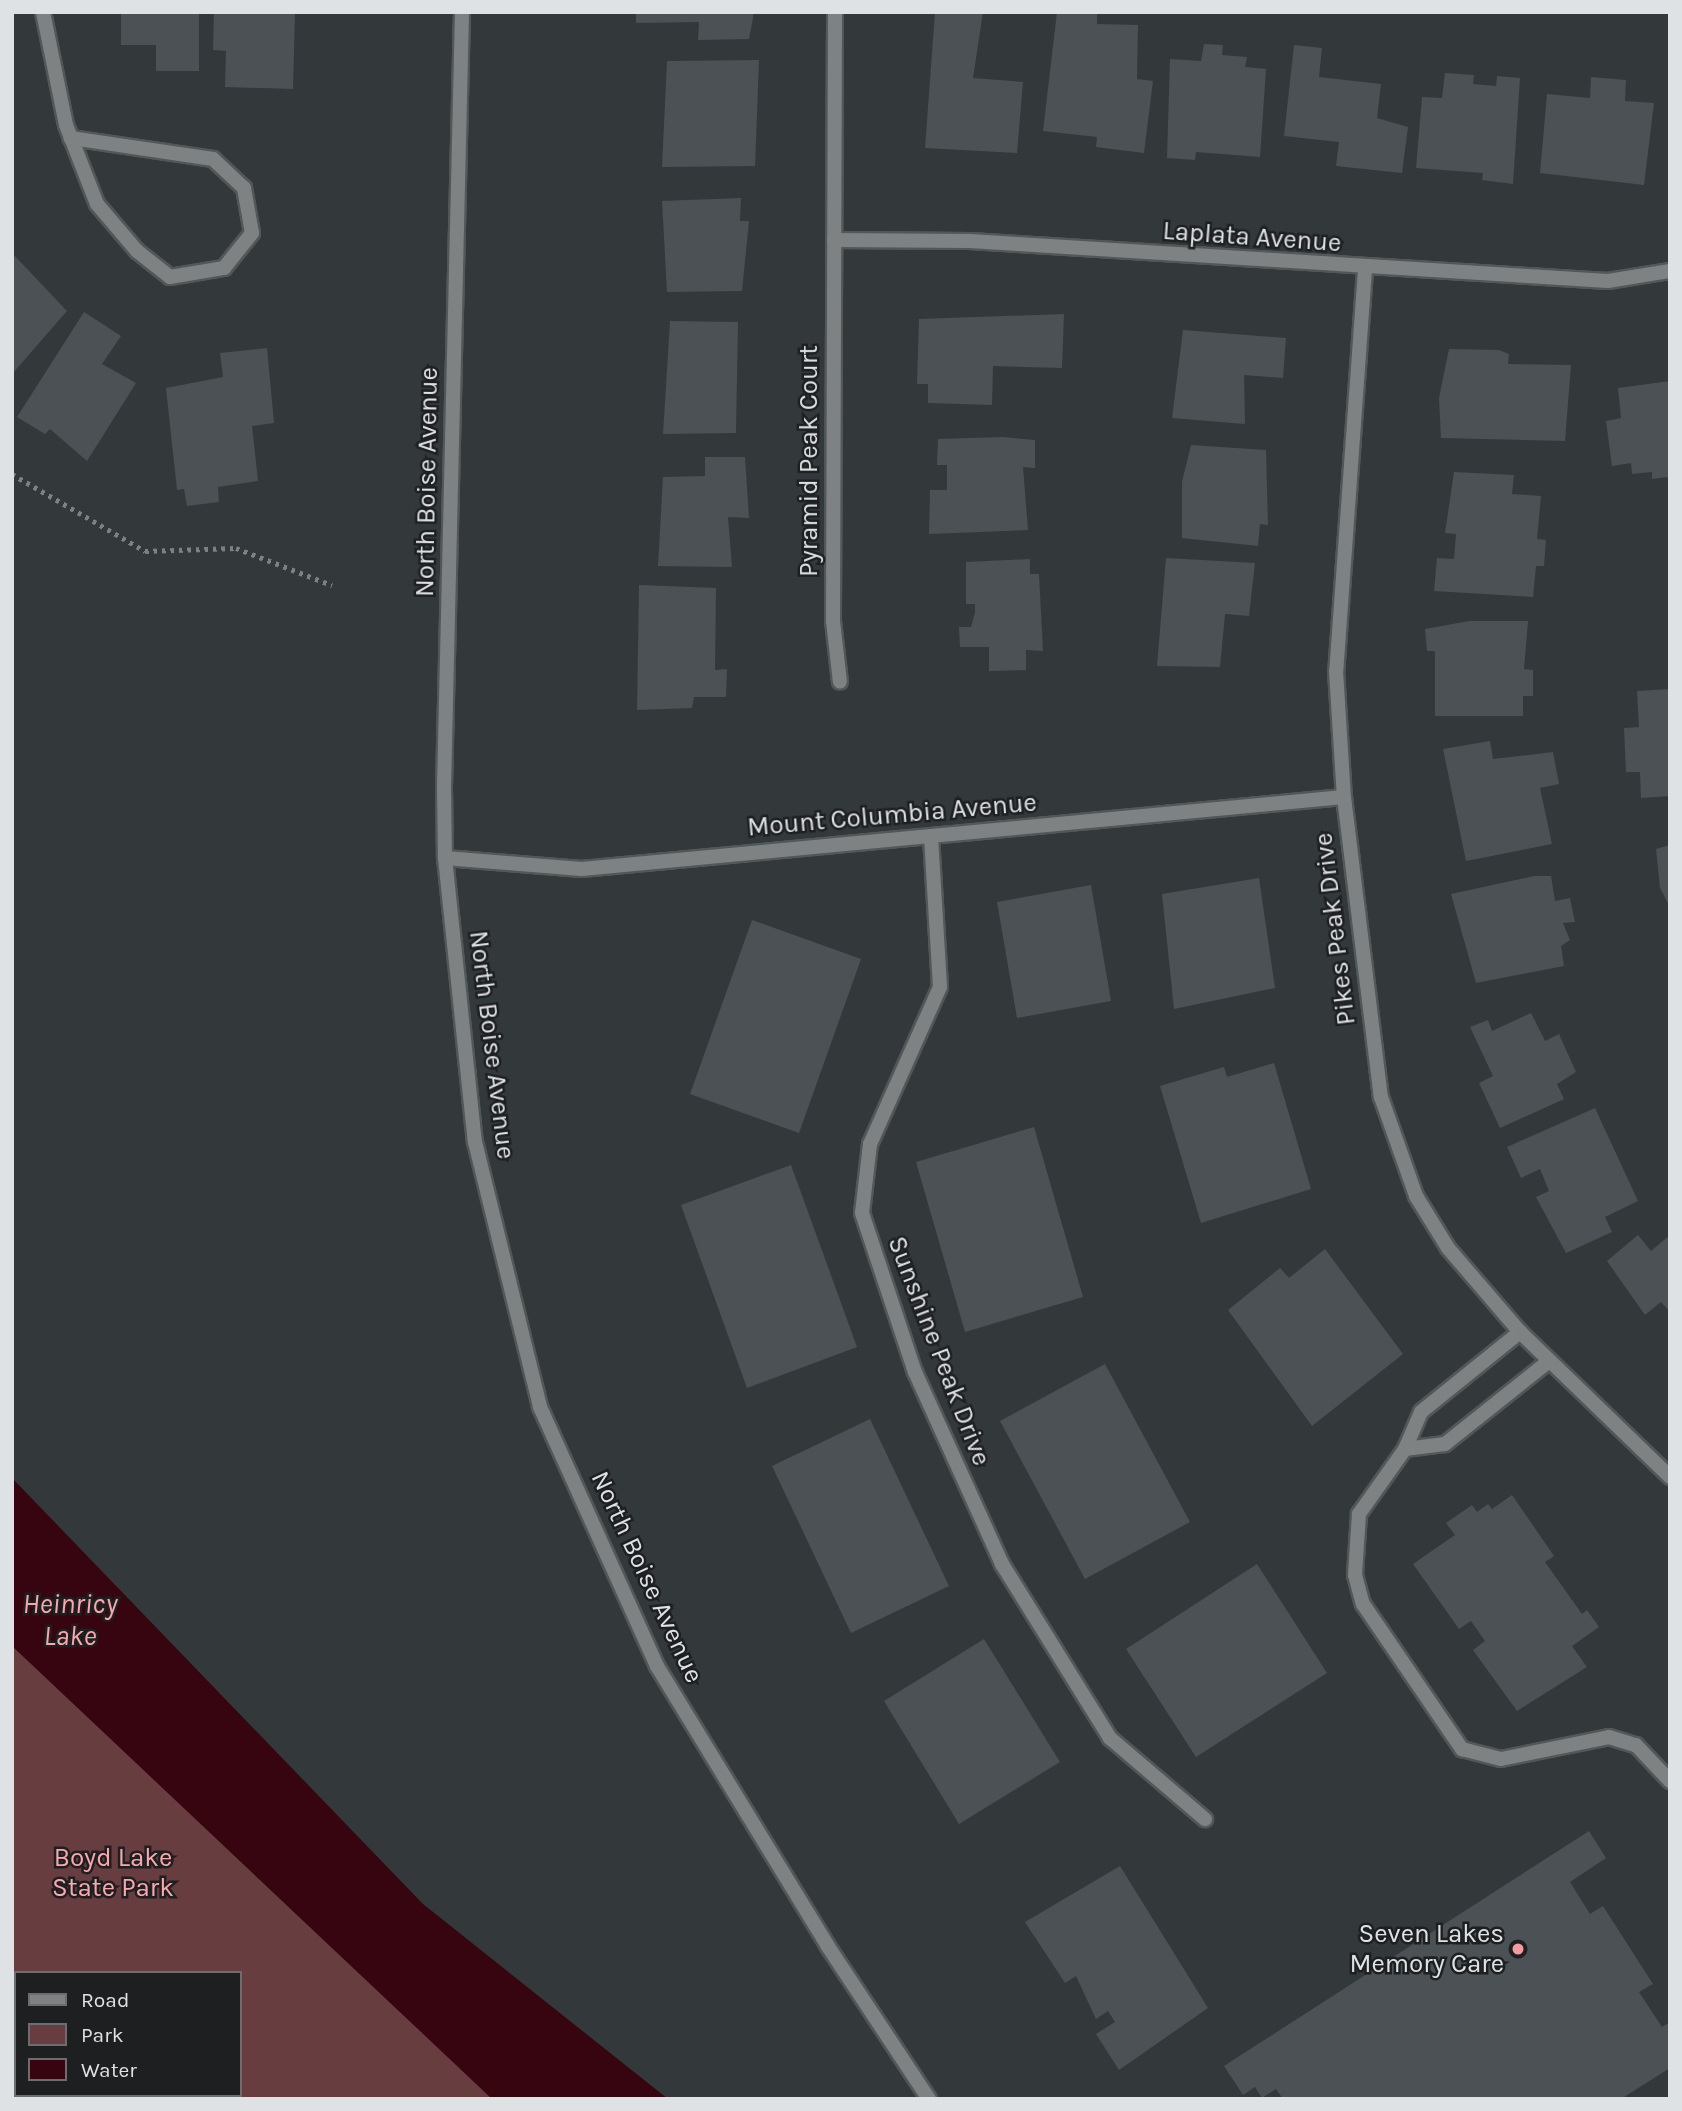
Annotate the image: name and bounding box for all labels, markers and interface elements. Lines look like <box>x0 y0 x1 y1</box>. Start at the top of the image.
street label: Laplata Avenue <box>1162 215 1342 259</box>
street label: Pyramid Peak Court <box>793 345 825 577</box>
street label: North Boise Avenue <box>409 367 445 597</box>
street label: Mount Columbia Avenue <box>746 787 1038 843</box>
street label: Pikes Peak Drive <box>1308 831 1362 1027</box>
street label: North Boise Avenue <box>463 929 521 1161</box>
street label: Sunshine Peak Drive <box>881 1232 997 1470</box>
street label: North Boise Avenue <box>584 1466 710 1688</box>
water label: Heinricy Lake <box>23 1587 117 1653</box>
park label: Boyd Lake State Park <box>52 1842 174 1904</box>
place label: Seven Lakes Memory Care <box>1349 1918 1504 1980</box>
marker: Seven Lakes Memory Care <box>1510 1941 1526 1957</box>
legend <box>14 1971 242 2097</box>
text: Road <box>81 1988 129 2012</box>
text: Park <box>81 2023 124 2047</box>
text: Water <box>81 2058 137 2082</box>

